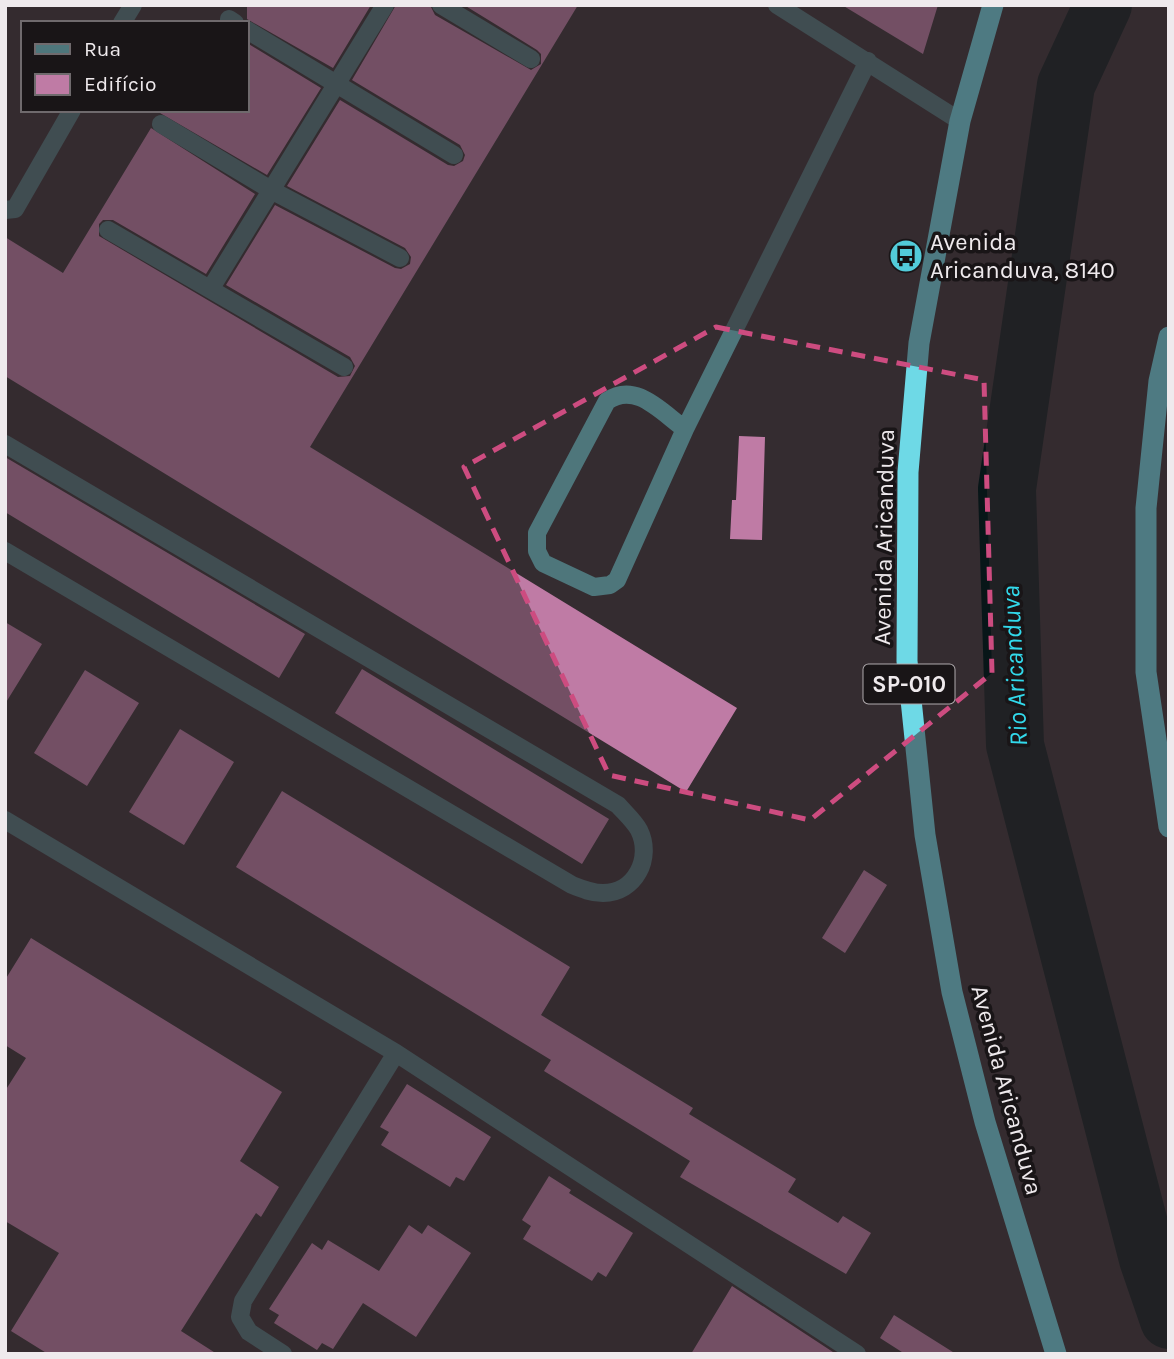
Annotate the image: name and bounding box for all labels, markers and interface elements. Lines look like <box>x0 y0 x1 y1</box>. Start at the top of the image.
legend <box>21 21 248 112</box>
text: Rua <box>84 37 121 61</box>
text: Edifício <box>84 72 157 96</box>
place label: Avenida Aricanduva, 8140 <box>930 228 1115 284</box>
bus stop icon: Avenida Aricanduva, 8140 <box>887 237 925 275</box>
street label: Avenida Aricanduva <box>868 429 900 645</box>
water label: Rio Aricanduva <box>995 585 1034 747</box>
road number: SP-010 <box>864 664 954 704</box>
street label: Avenida Aricanduva <box>966 982 1048 1198</box>

